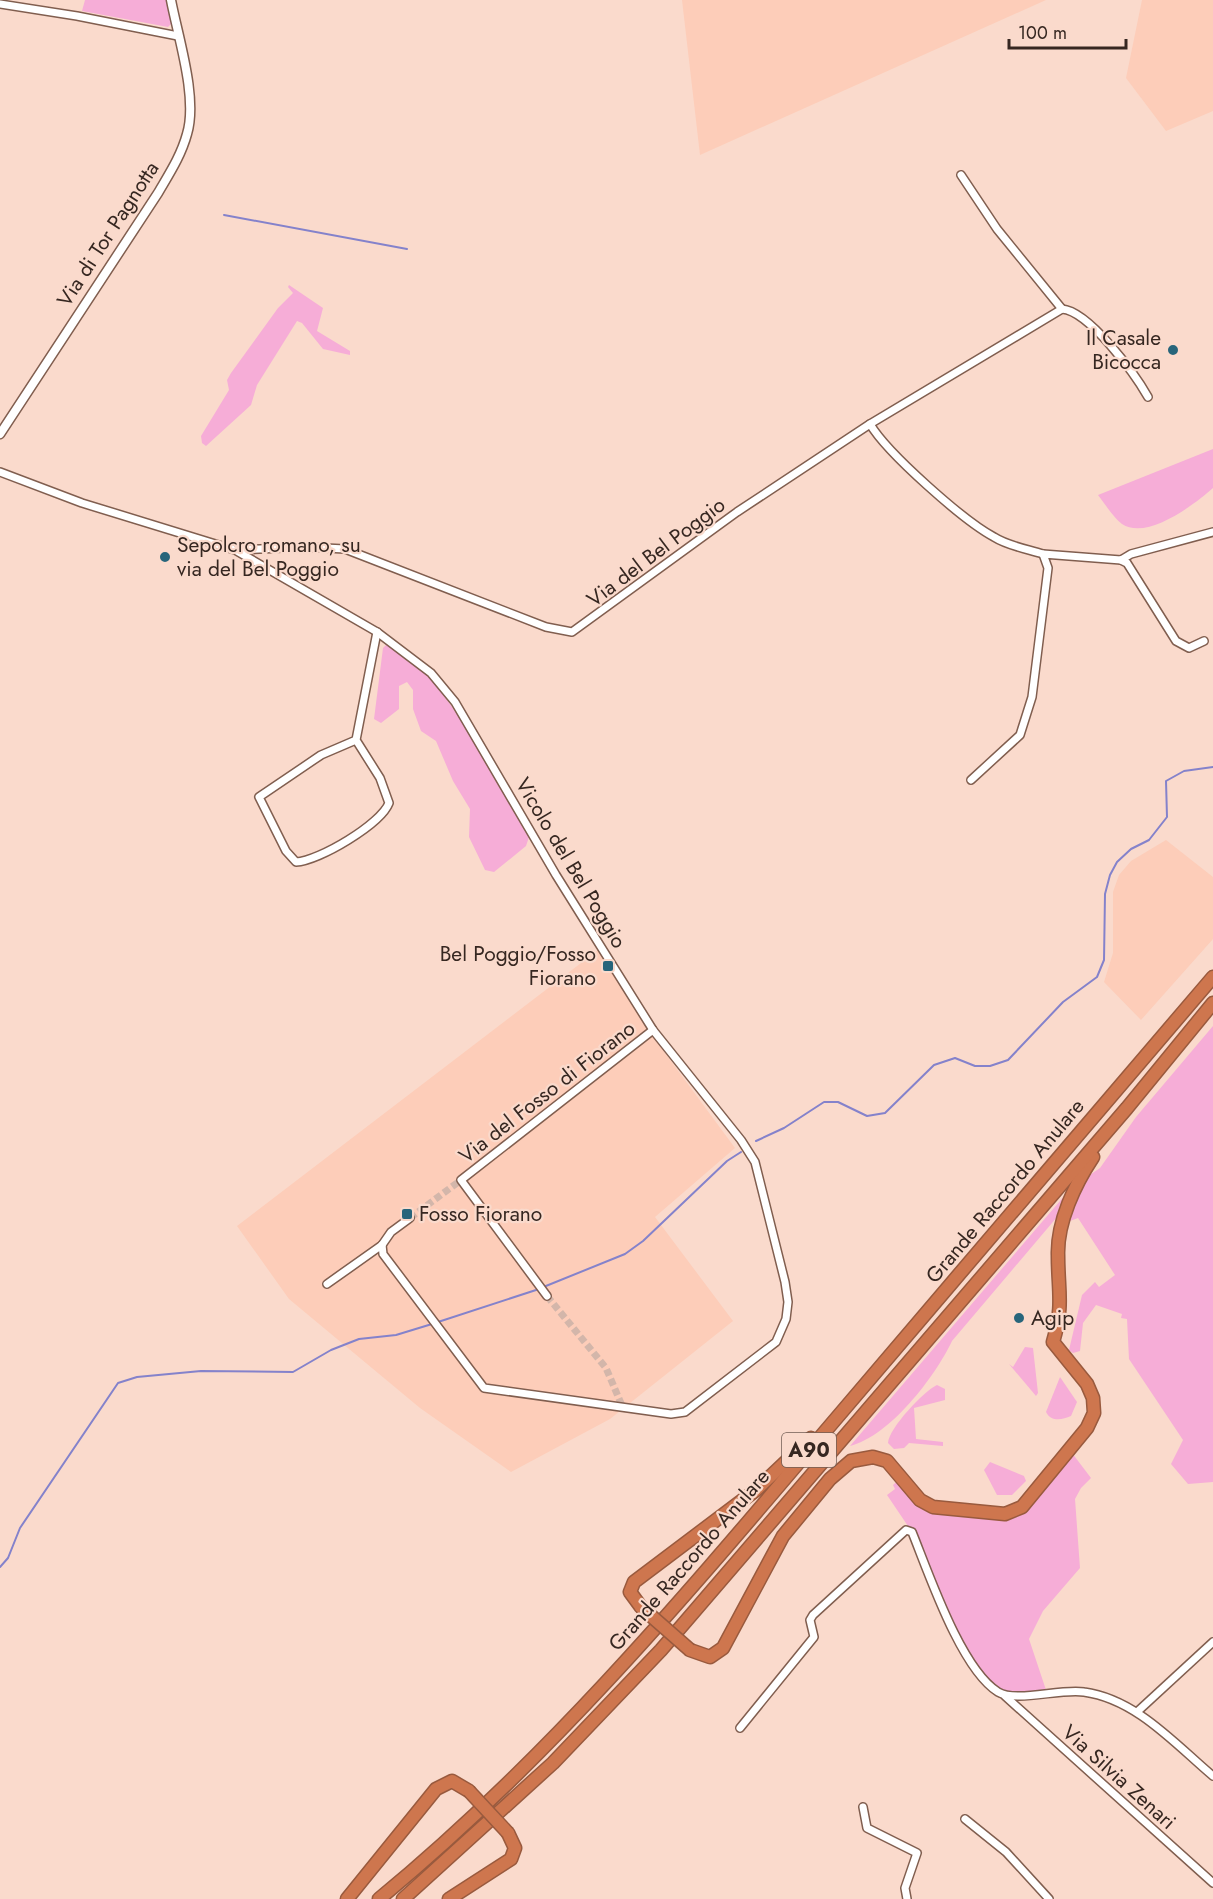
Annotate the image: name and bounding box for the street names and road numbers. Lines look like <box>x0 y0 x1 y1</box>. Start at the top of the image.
street label: Via di Tor Pagnotta <box>50 156 166 312</box>
street label: Via del Bel Poggio <box>580 490 732 614</box>
street label: Vicolo del Bel Poggio <box>508 772 634 954</box>
street label: Via del Fosso di Fiorano <box>452 1013 642 1171</box>
street label: Grande Raccordo Anulare <box>919 1092 1091 1290</box>
road number: A90 <box>782 1433 836 1467</box>
street label: Grande Raccordo Anulare <box>601 1462 777 1658</box>
street label: Via Silvia Zenari <box>1055 1718 1183 1836</box>

